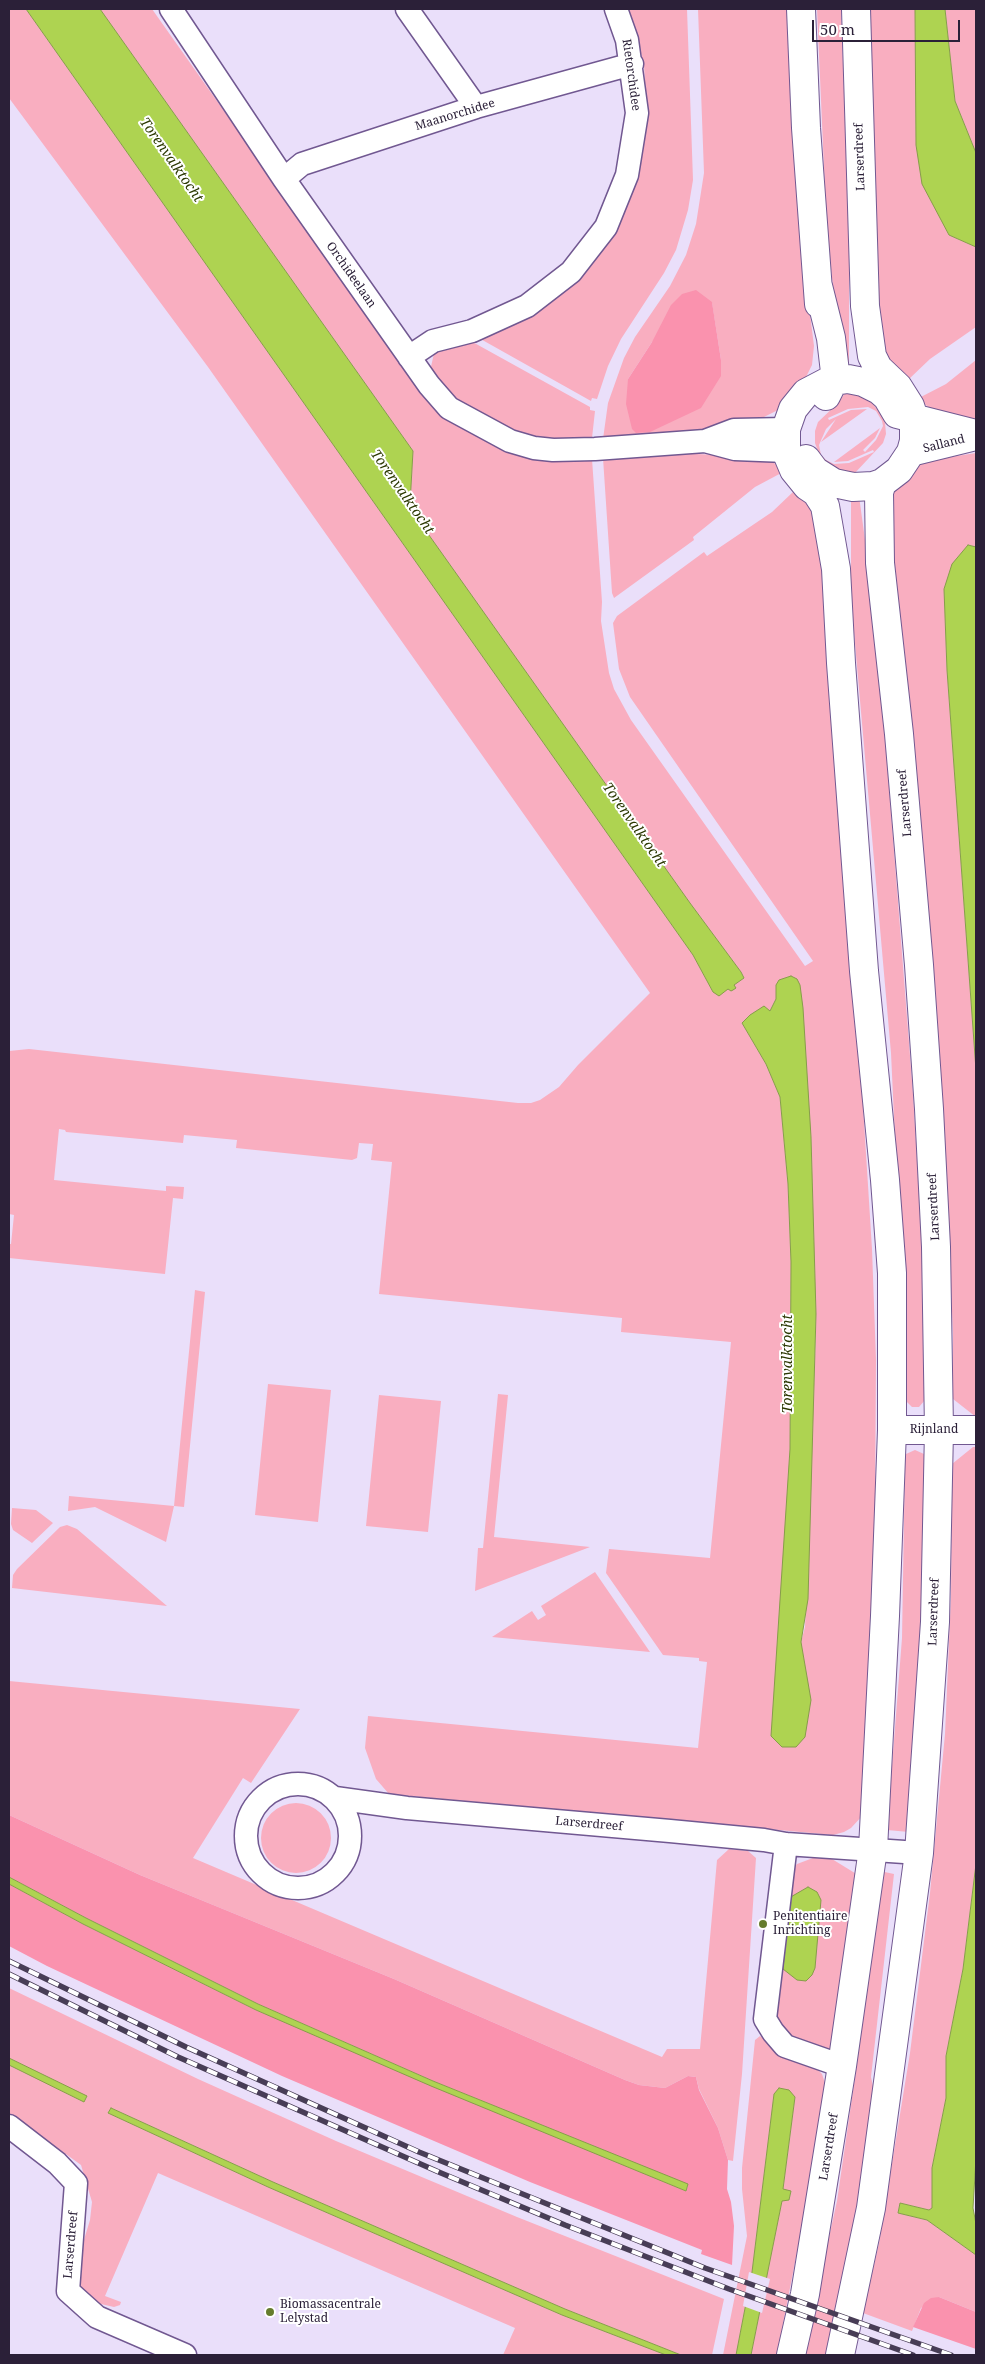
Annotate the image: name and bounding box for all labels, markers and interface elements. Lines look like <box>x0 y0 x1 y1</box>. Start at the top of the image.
scale bar <box>815 10 962 42</box>
text: 50 m <box>820 19 855 39</box>
street label: Rietorchidee <box>619 38 643 112</box>
street label: Maanorchidee <box>413 96 497 134</box>
water label: Torenvalktocht <box>136 115 206 205</box>
street label: Larserdreef <box>852 123 868 191</box>
street label: Orchideelaan <box>323 239 379 311</box>
street label: Salland <box>922 432 966 456</box>
water label: Torenvalktocht <box>367 447 437 537</box>
street label: Larserdreef <box>895 769 915 837</box>
water label: Torenvalktocht <box>599 780 669 870</box>
street label: Larserdreef <box>925 1173 943 1241</box>
water label: Torenvalktocht <box>780 1314 796 1414</box>
street label: Rijnland <box>910 1423 958 1437</box>
street label: Larserdreef <box>926 1578 942 1646</box>
street label: Larserdreef <box>555 1814 623 1834</box>
place label: Penitentiaire Inrichting <box>773 1910 847 1938</box>
marker: Penitentiaire Inrichting <box>757 1918 769 1930</box>
street label: Larserdreef <box>817 2112 841 2182</box>
street label: Larserdreef <box>61 2211 81 2279</box>
place label: Biomassacentrale Lelystad <box>280 2298 381 2326</box>
marker: Biomassacentrale Lelystad <box>264 2306 276 2318</box>

